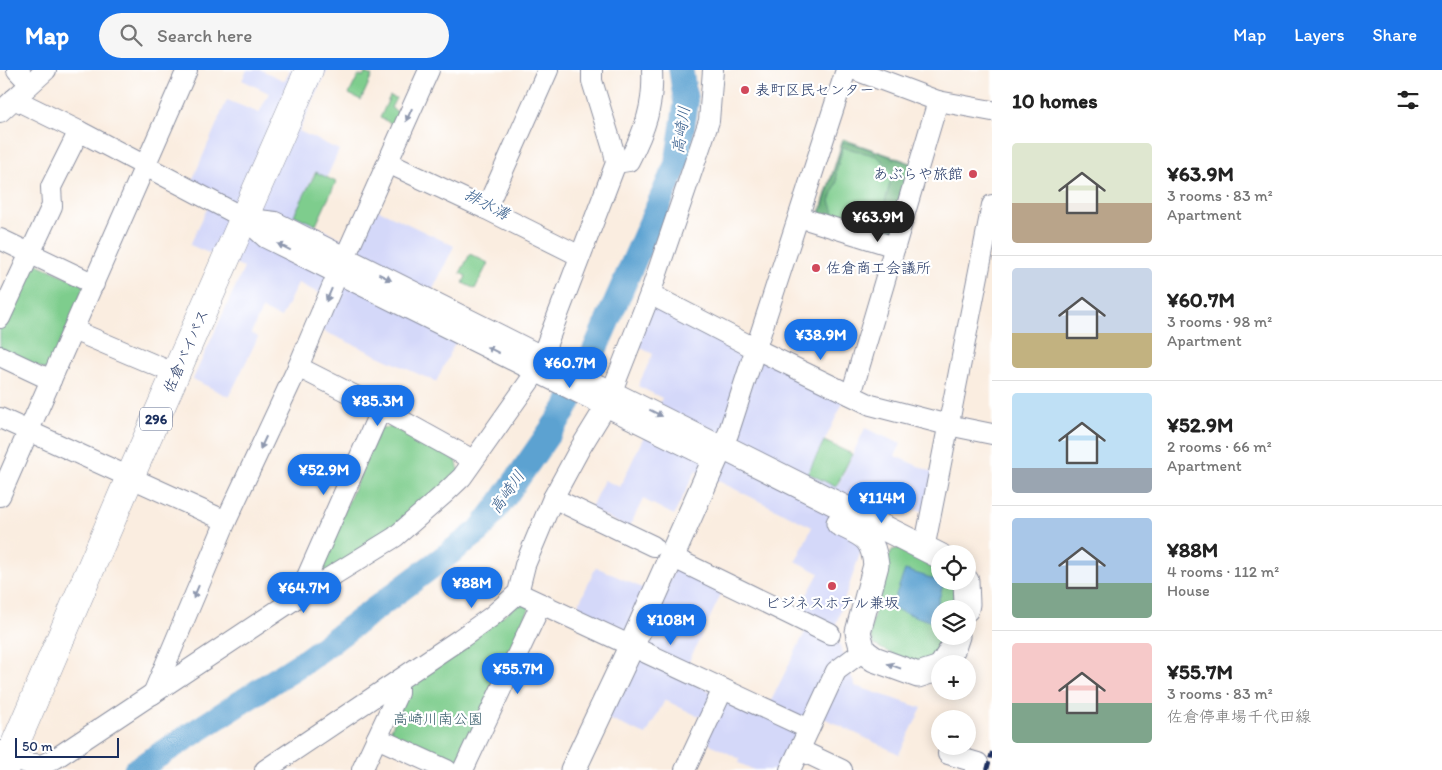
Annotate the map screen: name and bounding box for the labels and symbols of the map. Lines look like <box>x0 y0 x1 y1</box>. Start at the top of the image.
place label: 表町区民センター <box>755 81 874 99</box>
marker: 表町区民センター <box>739 84 751 96</box>
water label: 高崎川 <box>668 105 694 155</box>
one-way arrow <box>405 108 413 122</box>
place label: あぶらや旅館 <box>873 165 963 183</box>
marker: あぶらや旅館 <box>967 168 979 180</box>
water label: 排水溝 <box>461 184 514 224</box>
pin: ¥63.9M <box>837 200 919 243</box>
one-way arrow <box>277 242 291 250</box>
place label: 佐倉商工会議所 <box>826 259 931 277</box>
marker: 佐倉商工会議所 <box>810 262 822 274</box>
one-way arrow <box>378 273 392 281</box>
one-way arrow <box>324 288 332 302</box>
street label: 佐倉バイパス <box>160 306 212 396</box>
pin: ¥38.9M <box>780 318 862 361</box>
one-way arrow <box>485 346 500 354</box>
pin: ¥60.7M <box>529 346 611 389</box>
pin: ¥85.3M <box>337 384 419 427</box>
road number: 296 <box>140 408 172 430</box>
one-way arrow <box>649 409 663 417</box>
one-way arrow <box>258 436 266 450</box>
pin: ¥52.9M <box>283 454 365 496</box>
water label: 高崎川 <box>485 467 529 517</box>
pin: ¥114M <box>847 482 917 524</box>
pin: ¥88M <box>442 566 502 609</box>
pin: ¥64.7M <box>263 572 345 614</box>
marker: ビジネスホテル兼坂 <box>826 580 838 592</box>
one-way arrow <box>192 585 200 599</box>
place label: ビジネスホテル兼坂 <box>765 594 899 612</box>
pin: ¥108M <box>636 604 706 646</box>
pin: ¥55.7M <box>477 652 559 695</box>
one-way arrow <box>886 662 901 669</box>
park label: 高崎川南公園 <box>393 710 483 728</box>
scale bar <box>15 735 119 758</box>

